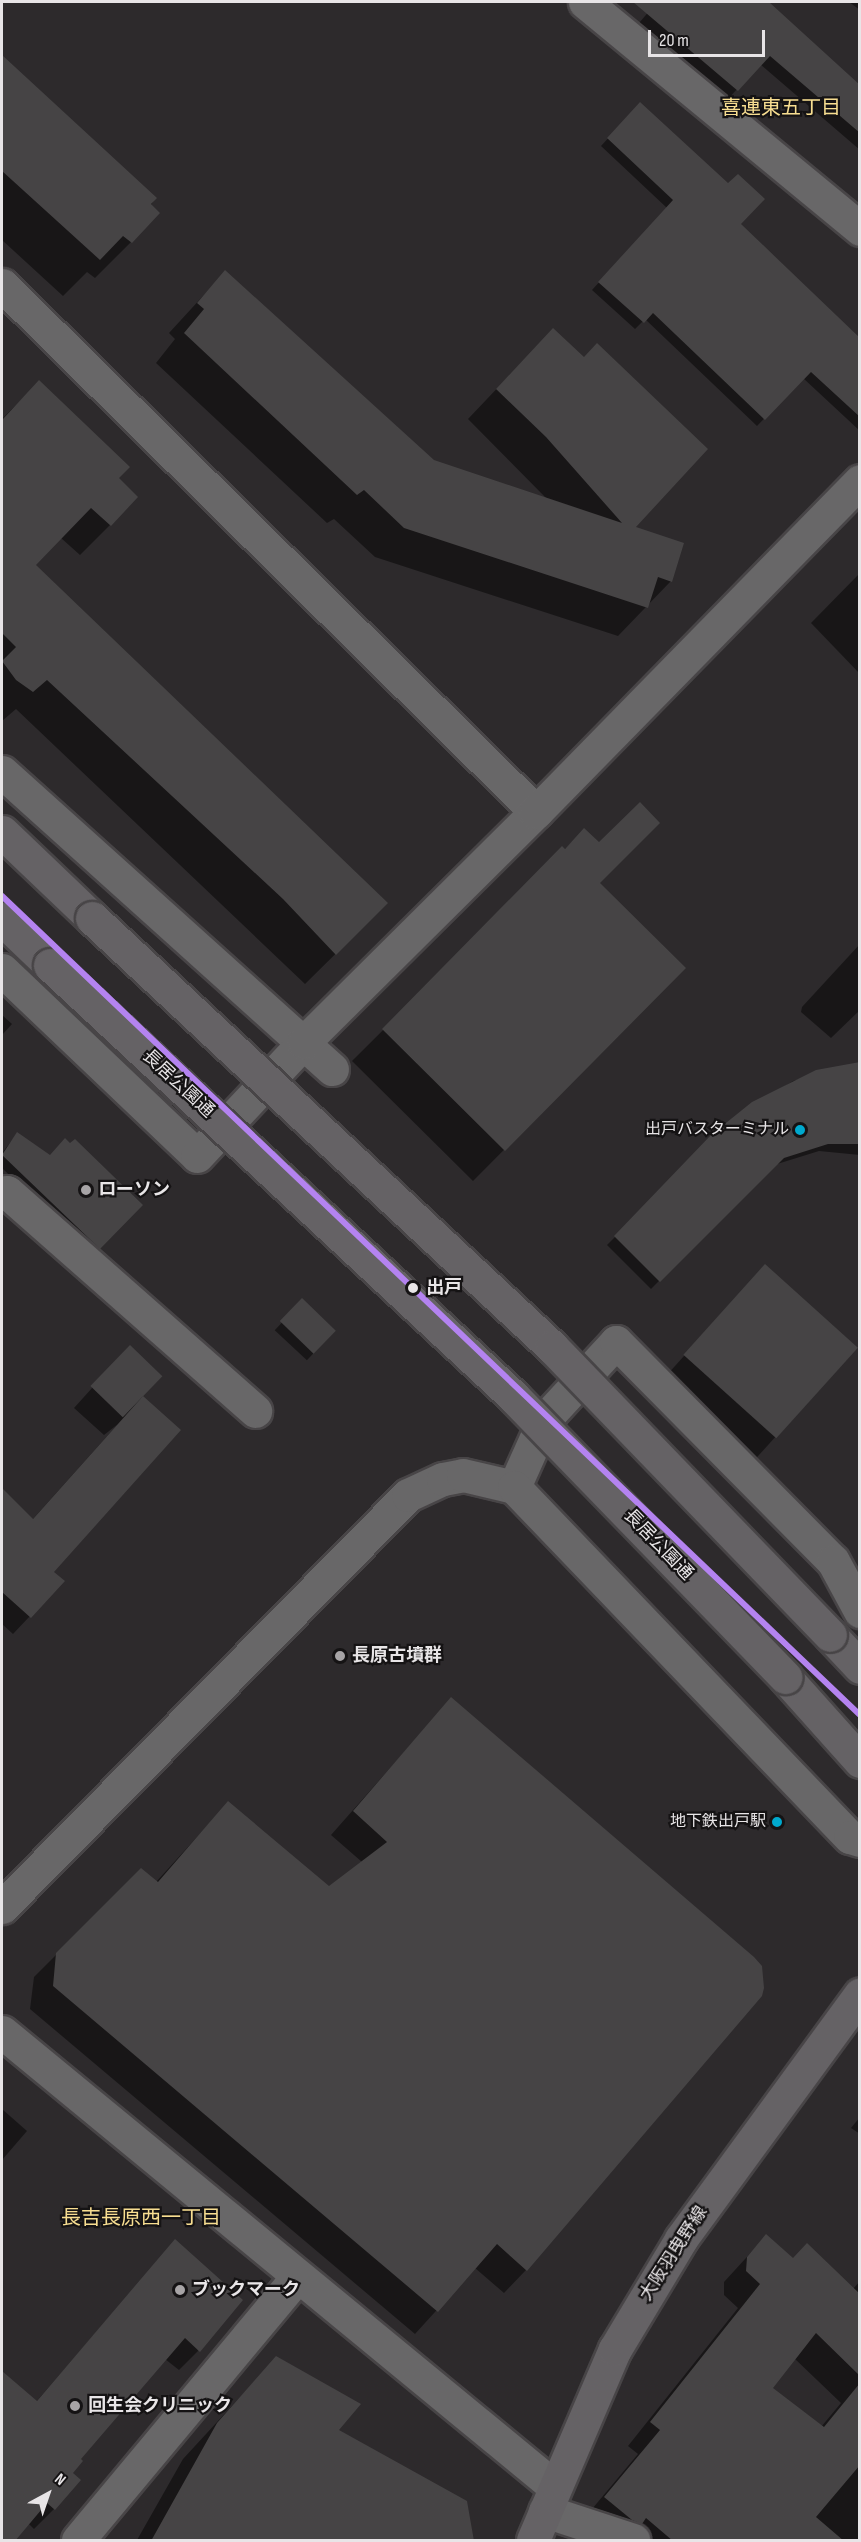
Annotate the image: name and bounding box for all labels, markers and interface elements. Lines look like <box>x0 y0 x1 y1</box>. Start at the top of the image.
scale bar <box>651 18 768 56</box>
text: 20 m <box>659 30 689 51</box>
district label: 喜連東五丁目 <box>721 96 841 120</box>
street label: 長居公園通 <box>138 1045 218 1123</box>
place label: 出戸バスターミナル <box>645 1120 789 1140</box>
marker: 出戸バスターミナル <box>794 1124 806 1136</box>
place label: ローソン <box>98 1179 170 1201</box>
marker: ローソン <box>79 1183 93 1197</box>
place label: 出戸 <box>426 1277 462 1299</box>
marker: 出戸 <box>404 1279 422 1297</box>
street label: 長居公園通 <box>619 1505 697 1585</box>
place label: 長原古墳群 <box>352 1645 442 1667</box>
marker: 長原古墳群 <box>333 1649 347 1663</box>
place label: 地下鉄出戸駅 <box>670 1812 766 1832</box>
marker: 地下鉄出戸駅 <box>771 1816 783 1828</box>
street label: 大阪羽曳野線 <box>636 2203 712 2305</box>
district label: 長吉長原西一丁目 <box>61 2206 221 2230</box>
place label: ブックマーク <box>192 2279 300 2301</box>
marker: ブックマーク <box>173 2283 187 2297</box>
place label: 回生会クリニック <box>88 2395 232 2417</box>
marker: 回生会クリニック <box>66 2397 84 2415</box>
north arrow <box>18 2464 78 2524</box>
text: N <box>51 2470 69 2490</box>

